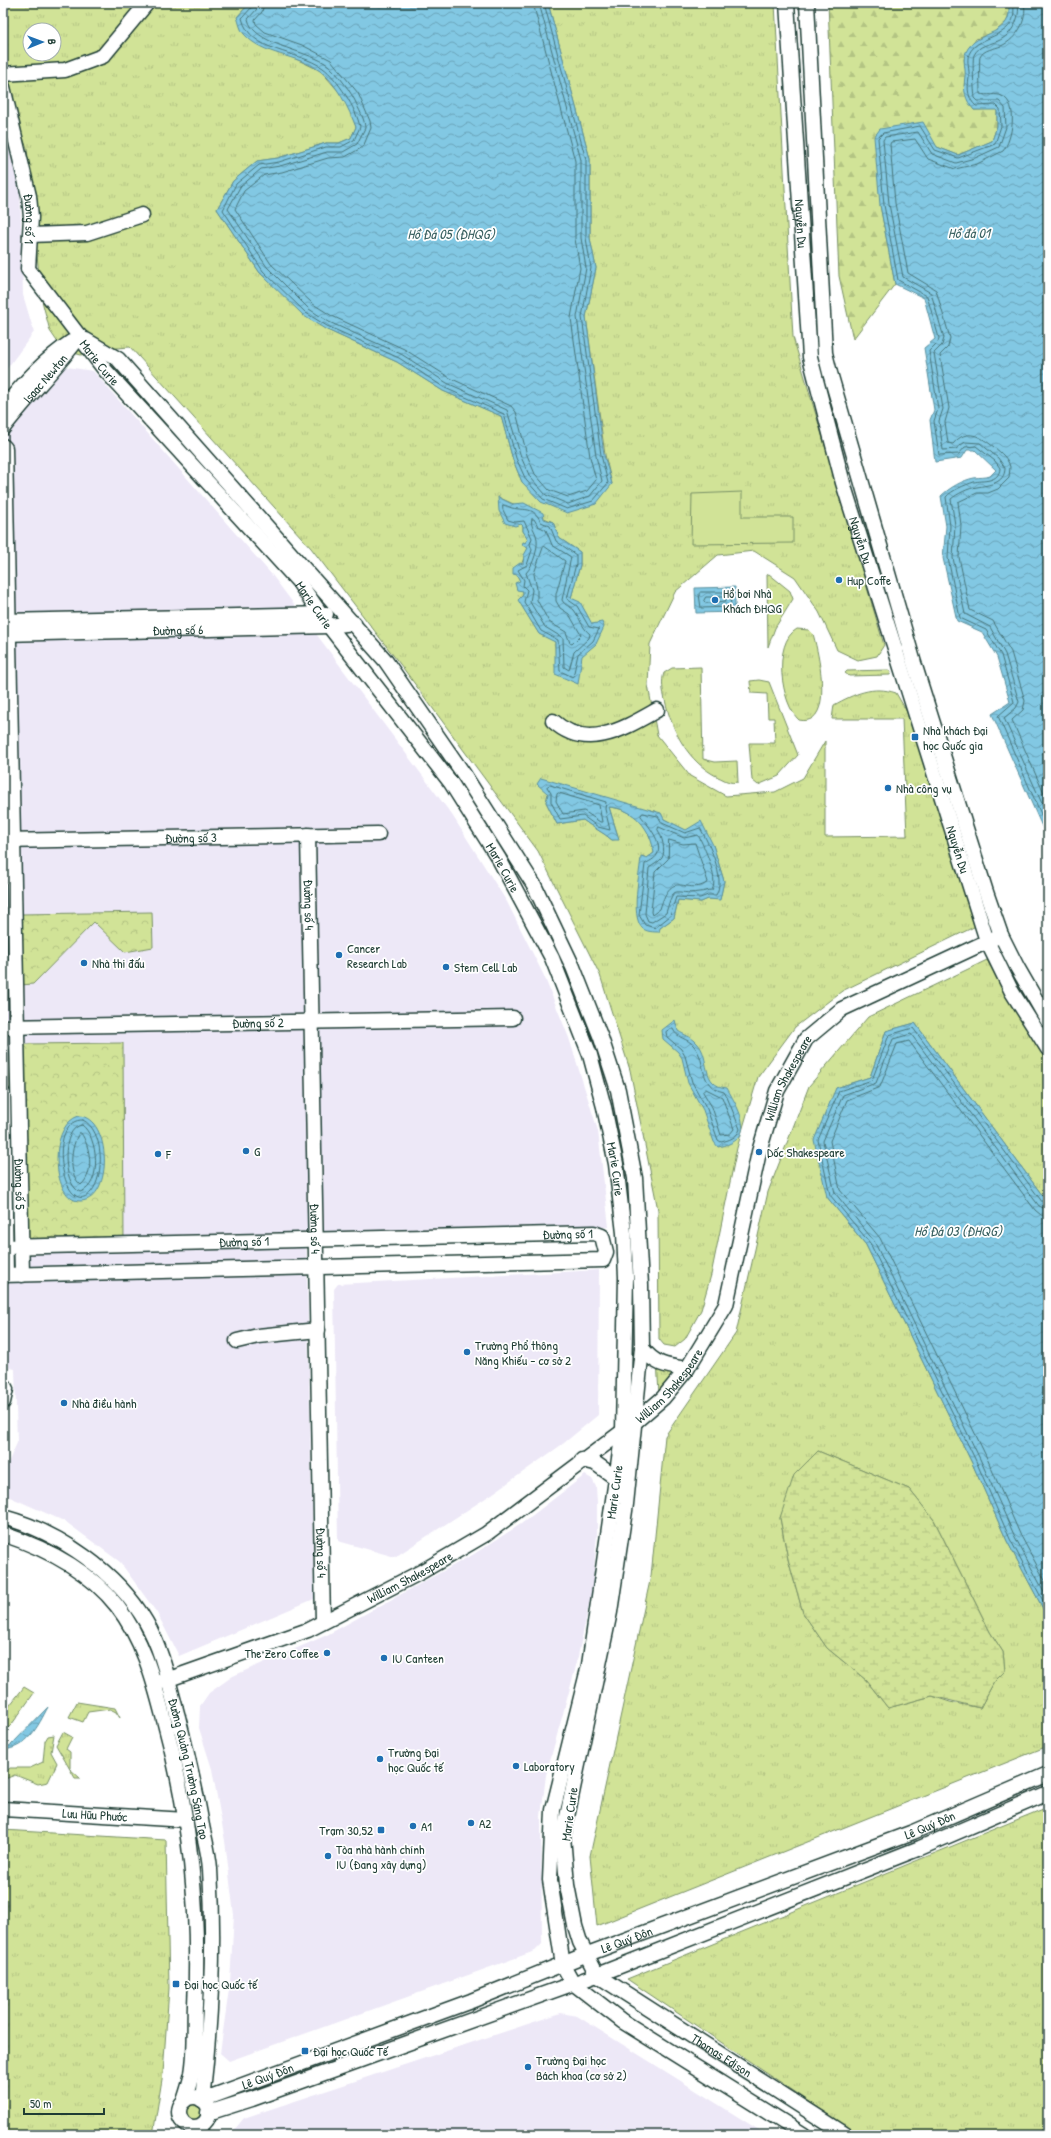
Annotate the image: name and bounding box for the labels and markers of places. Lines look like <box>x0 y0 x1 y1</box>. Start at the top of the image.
place label: Hup Coffe <box>847 571 891 589</box>
marker: Hup Coffe <box>834 575 844 585</box>
place label: Hồ bơi Nhà Khách ĐHQG <box>723 584 783 617</box>
marker: Hồ bơi Nhà Khách ĐHQG <box>710 595 720 605</box>
place label: Nhà khách Đại học Quốc gia <box>923 721 988 754</box>
marker: Nhà khách Đại học Quốc gia <box>910 732 920 742</box>
place label: Nhà công vụ <box>896 779 952 797</box>
marker: Nhà công vụ <box>883 783 893 793</box>
place label: Cancer Research Lab <box>347 939 407 972</box>
marker: Cancer Research Lab <box>334 950 344 960</box>
place label: Nhà thi đấu <box>92 954 144 972</box>
marker: Nhà thi đấu <box>79 958 89 968</box>
place label: Stem Cell Lab <box>454 958 518 976</box>
marker: Stem Cell Lab <box>441 962 451 972</box>
place label: G <box>254 1142 261 1160</box>
place label: Dốc Shakespeare <box>767 1143 845 1161</box>
place label: F <box>165 1145 172 1163</box>
marker: G <box>241 1146 251 1156</box>
marker: Dốc Shakespeare <box>754 1147 764 1157</box>
marker: F <box>153 1149 163 1159</box>
place label: Trường Phổ thông Năng Khiếu - cơ sở 2 <box>475 1336 571 1369</box>
marker: Trường Phổ thông Năng Khiếu - cơ sở 2 <box>462 1347 472 1357</box>
place label: Nhà điều hành <box>72 1394 137 1412</box>
marker: Nhà điều hành <box>59 1398 69 1408</box>
place label: The Zero Coffee <box>245 1644 319 1662</box>
marker: The Zero Coffee <box>322 1648 332 1658</box>
place label: IU Canteen <box>392 1649 444 1667</box>
marker: IU Canteen <box>379 1653 389 1663</box>
place label: Trường Đại học Quốc tế <box>388 1743 444 1776</box>
marker: Trường Đại học Quốc tế <box>375 1754 385 1764</box>
place label: Laboratory <box>524 1757 575 1775</box>
marker: Laboratory <box>511 1761 521 1771</box>
place label: A2 <box>479 1814 491 1832</box>
place label: A1 <box>421 1817 432 1835</box>
marker: A2 <box>466 1818 476 1828</box>
place label: Trạm 30,52 <box>319 1821 373 1839</box>
marker: A1 <box>408 1821 418 1831</box>
marker: Trạm 30,52 <box>376 1825 386 1835</box>
place label: Tòa nhà hành chính IU (Đang xây dựng) <box>336 1840 427 1873</box>
marker: Tòa nhà hành chính IU (Đang xây dựng) <box>323 1851 333 1861</box>
place label: Đại học Quốc tế <box>184 1975 258 1993</box>
marker: Đại học Quốc tế <box>171 1979 181 1989</box>
place label: Đại học Quốc Tế <box>313 2042 389 2060</box>
marker: Đại học Quốc Tế <box>300 2046 310 2056</box>
place label: Trường Đại học Bách khoa (cơ sở 2) <box>536 2051 627 2084</box>
marker: Trường Đại học Bách khoa (cơ sở 2) <box>523 2062 533 2072</box>

